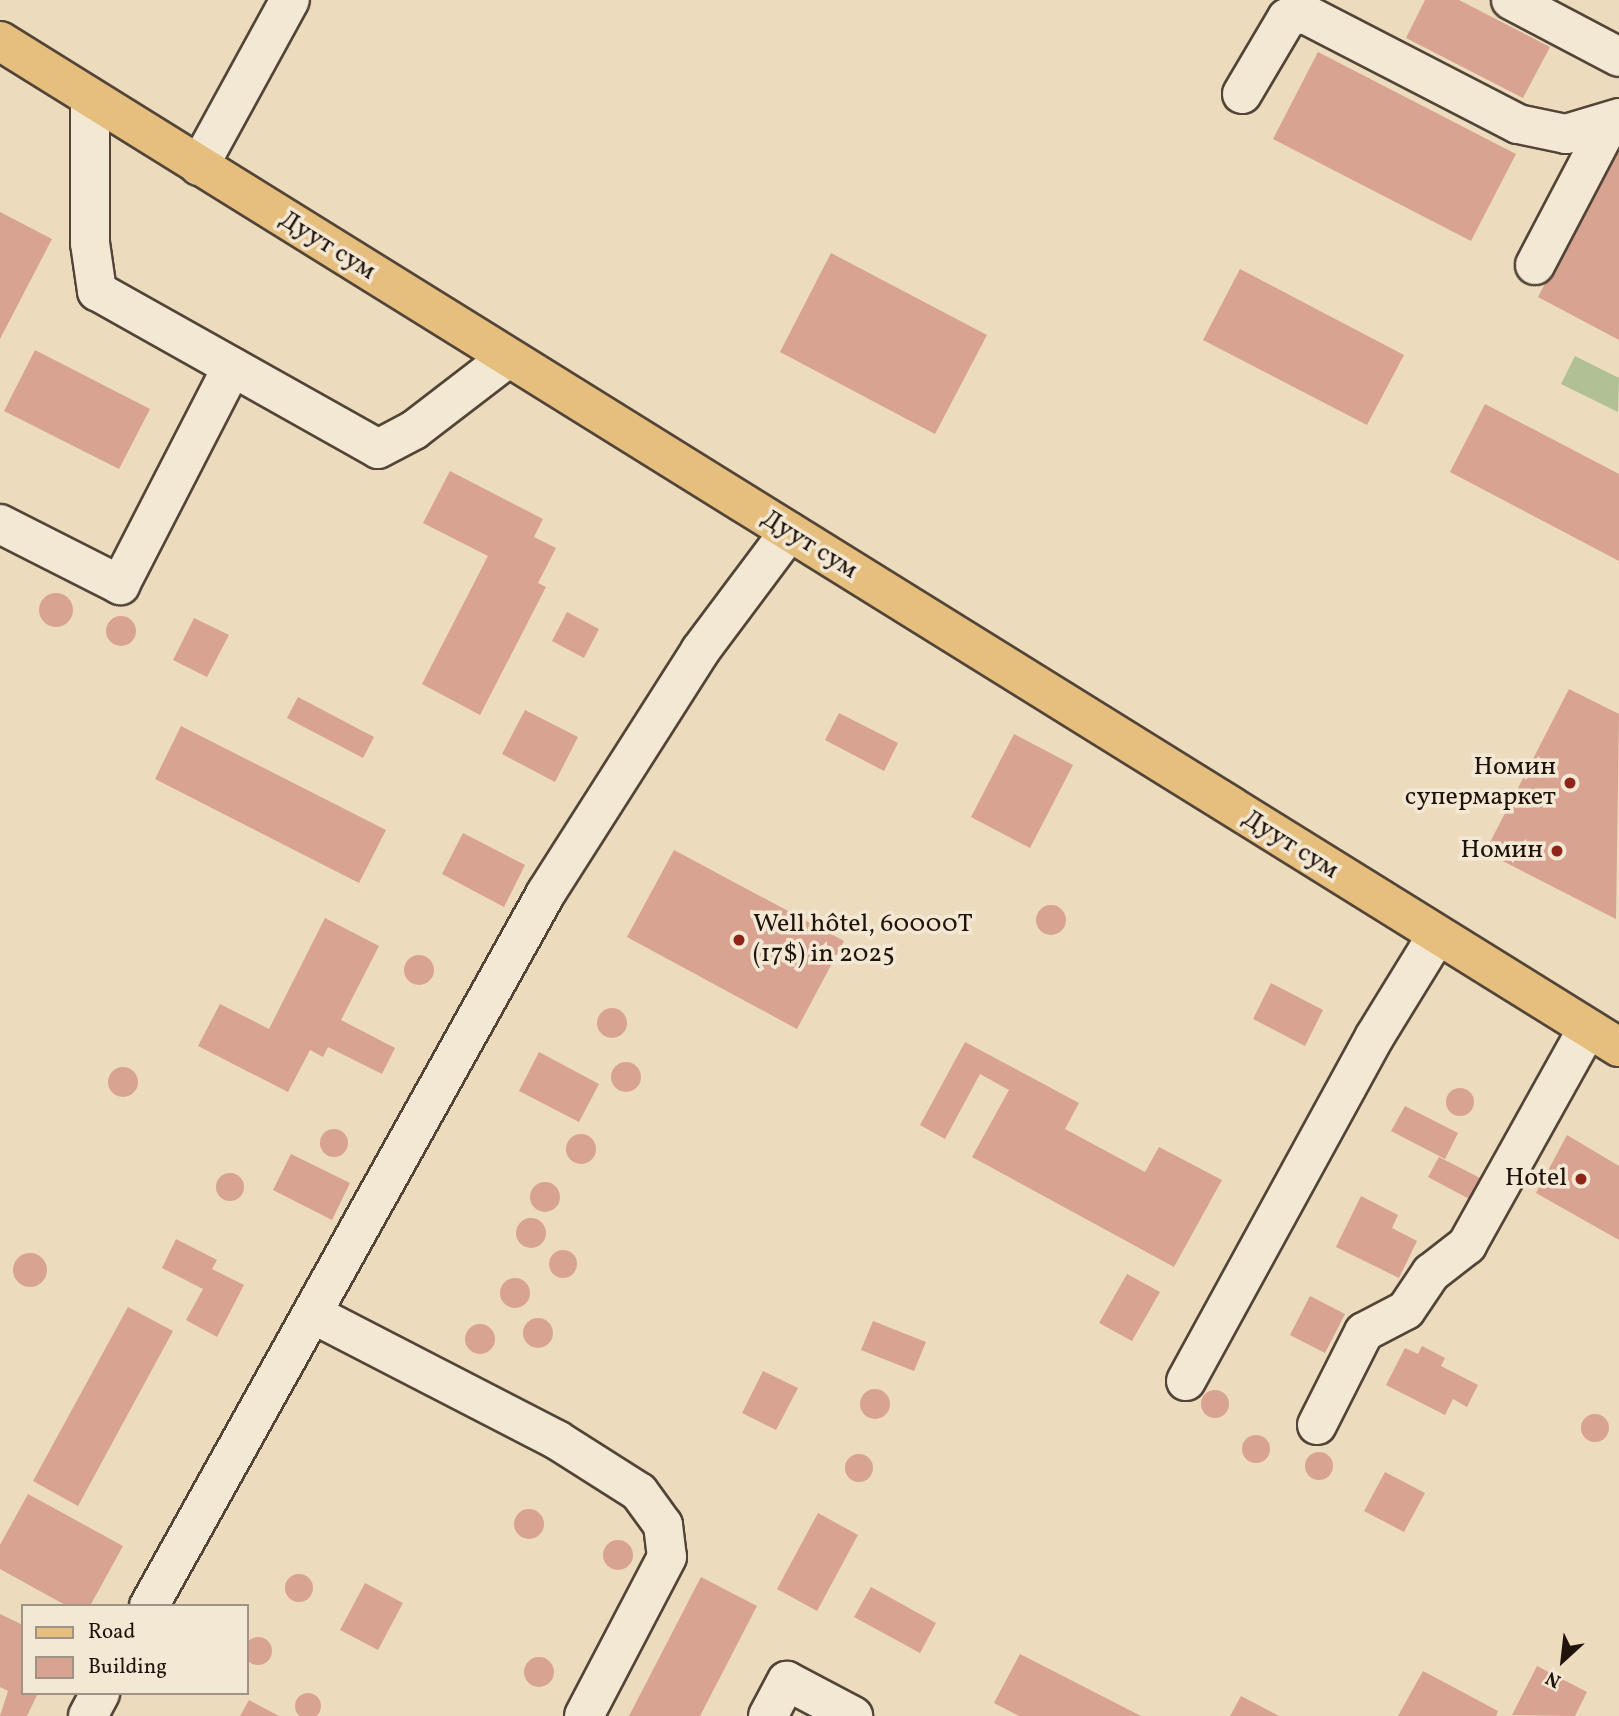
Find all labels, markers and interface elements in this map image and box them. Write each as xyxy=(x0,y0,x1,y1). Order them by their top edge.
street label: Дуут сум xyxy=(273,204,381,288)
street label: Дуут сум xyxy=(755,503,863,587)
place label: Номин супермаркет xyxy=(1405,752,1556,814)
marker: Номин супермаркет xyxy=(1562,775,1578,791)
street label: Дуут сум xyxy=(1236,803,1344,887)
place label: Номин xyxy=(1461,835,1543,867)
marker: Номин xyxy=(1549,843,1565,859)
place label: Well hôtel, 60000T (17$) in 2025 xyxy=(753,909,973,970)
marker: Well hôtel, 60000T (17$) in 2025 xyxy=(731,932,747,948)
place label: Hotel xyxy=(1505,1163,1567,1195)
marker: Hotel xyxy=(1573,1171,1589,1187)
legend xyxy=(21,1604,248,1695)
text: Road xyxy=(88,1618,135,1647)
north arrow xyxy=(1528,1625,1598,1695)
text: Building xyxy=(88,1653,167,1682)
text: N xyxy=(1541,1664,1566,1693)

